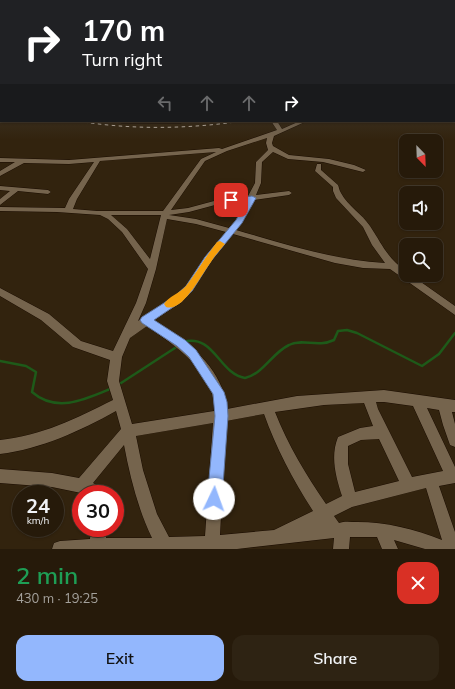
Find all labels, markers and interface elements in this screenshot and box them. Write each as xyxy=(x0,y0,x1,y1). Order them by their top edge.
text: 170 m xyxy=(82,13,165,48)
icon: right xyxy=(16,16,68,68)
text: Turn right xyxy=(82,48,162,71)
icon: left xyxy=(154,92,176,114)
icon: ahead xyxy=(196,92,218,114)
icon: ahead xyxy=(238,92,260,114)
icon: right xyxy=(280,92,302,114)
north arrow xyxy=(399,134,443,178)
map controls xyxy=(399,134,443,282)
pin xyxy=(214,183,248,217)
button: sound xyxy=(399,186,443,230)
icon: arrive xyxy=(220,189,242,211)
button: search xyxy=(399,238,443,282)
position arrow xyxy=(193,478,235,520)
speed limit sign: 30 xyxy=(72,485,124,537)
text: 24 xyxy=(26,493,50,518)
text: km/h xyxy=(27,514,49,527)
text: 2 min xyxy=(16,560,78,590)
button: close xyxy=(397,562,439,604)
text: 430 m · 19:25 xyxy=(16,590,98,606)
button: Exit xyxy=(16,635,224,681)
button: Share xyxy=(232,635,439,681)

